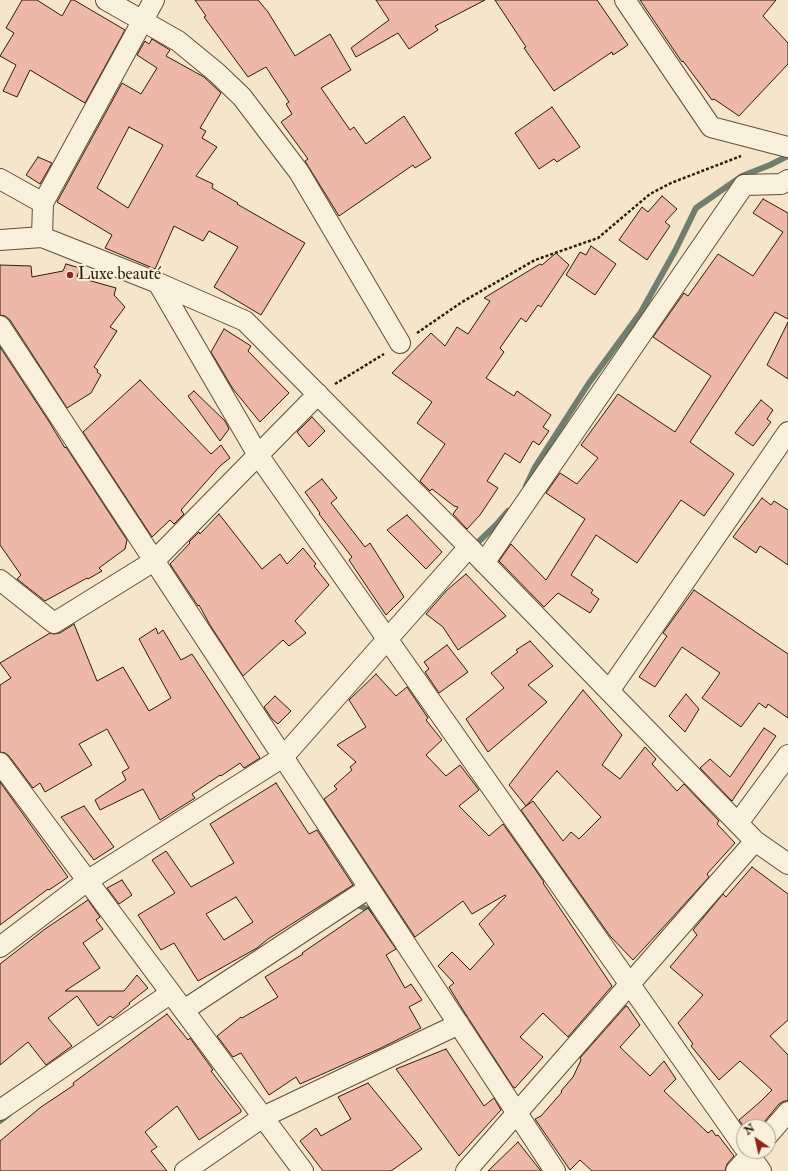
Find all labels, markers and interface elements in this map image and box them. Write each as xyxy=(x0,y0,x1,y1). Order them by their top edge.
place label: Luxe beauté xyxy=(78,265,161,285)
marker: Luxe beauté xyxy=(65,270,75,280)
north arrow xyxy=(736,1119,776,1159)
text: N xyxy=(742,1121,757,1138)

